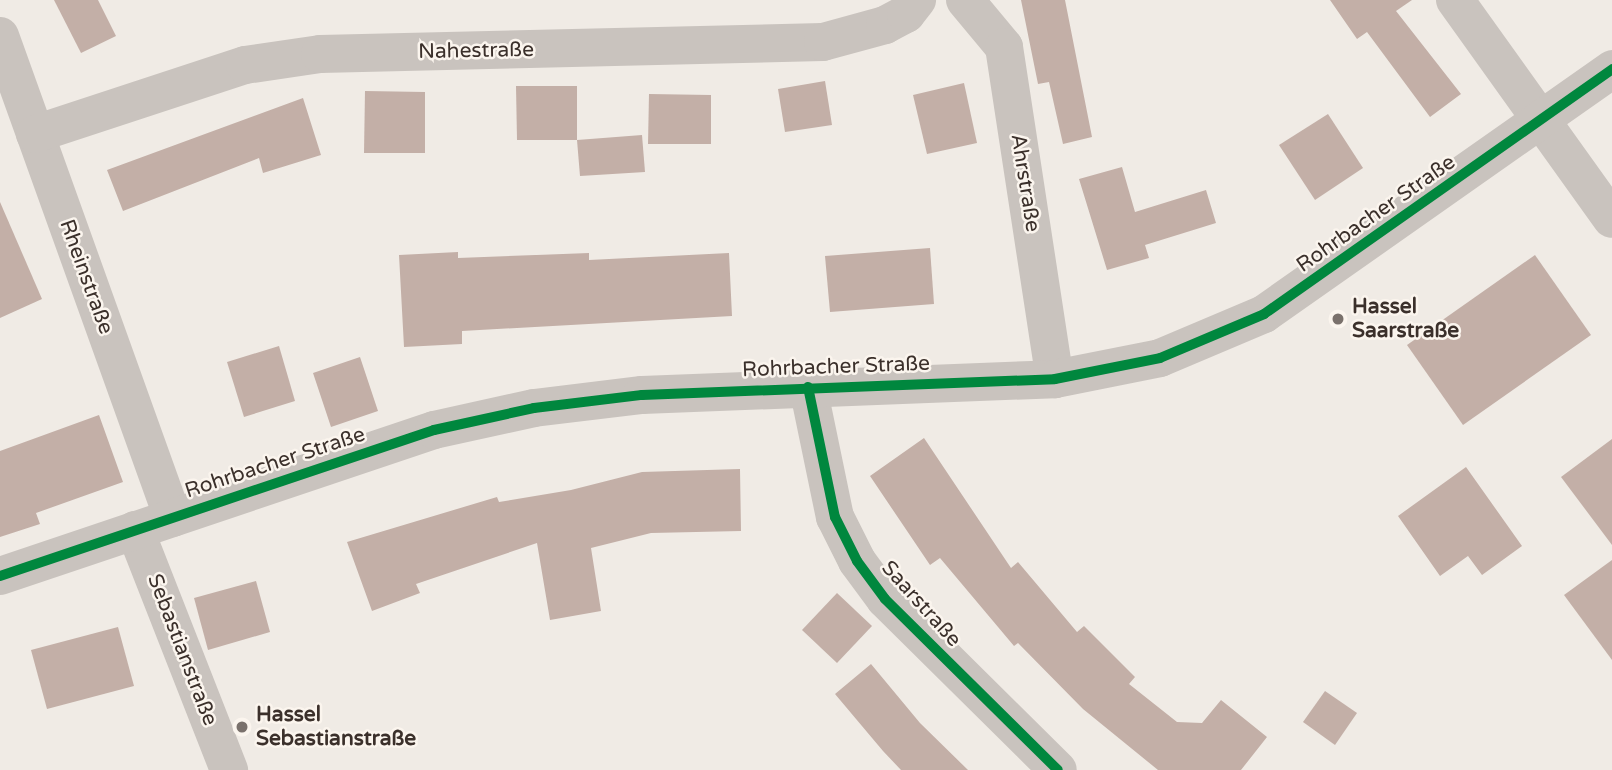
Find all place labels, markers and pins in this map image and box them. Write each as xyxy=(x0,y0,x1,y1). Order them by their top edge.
place label: Hassel Saarstraße xyxy=(1352,294,1459,344)
marker: Hassel Saarstraße xyxy=(1330,311,1346,327)
place label: Hassel Sebastianstraße xyxy=(256,702,416,752)
marker: Hassel Sebastianstraße xyxy=(234,719,250,735)

